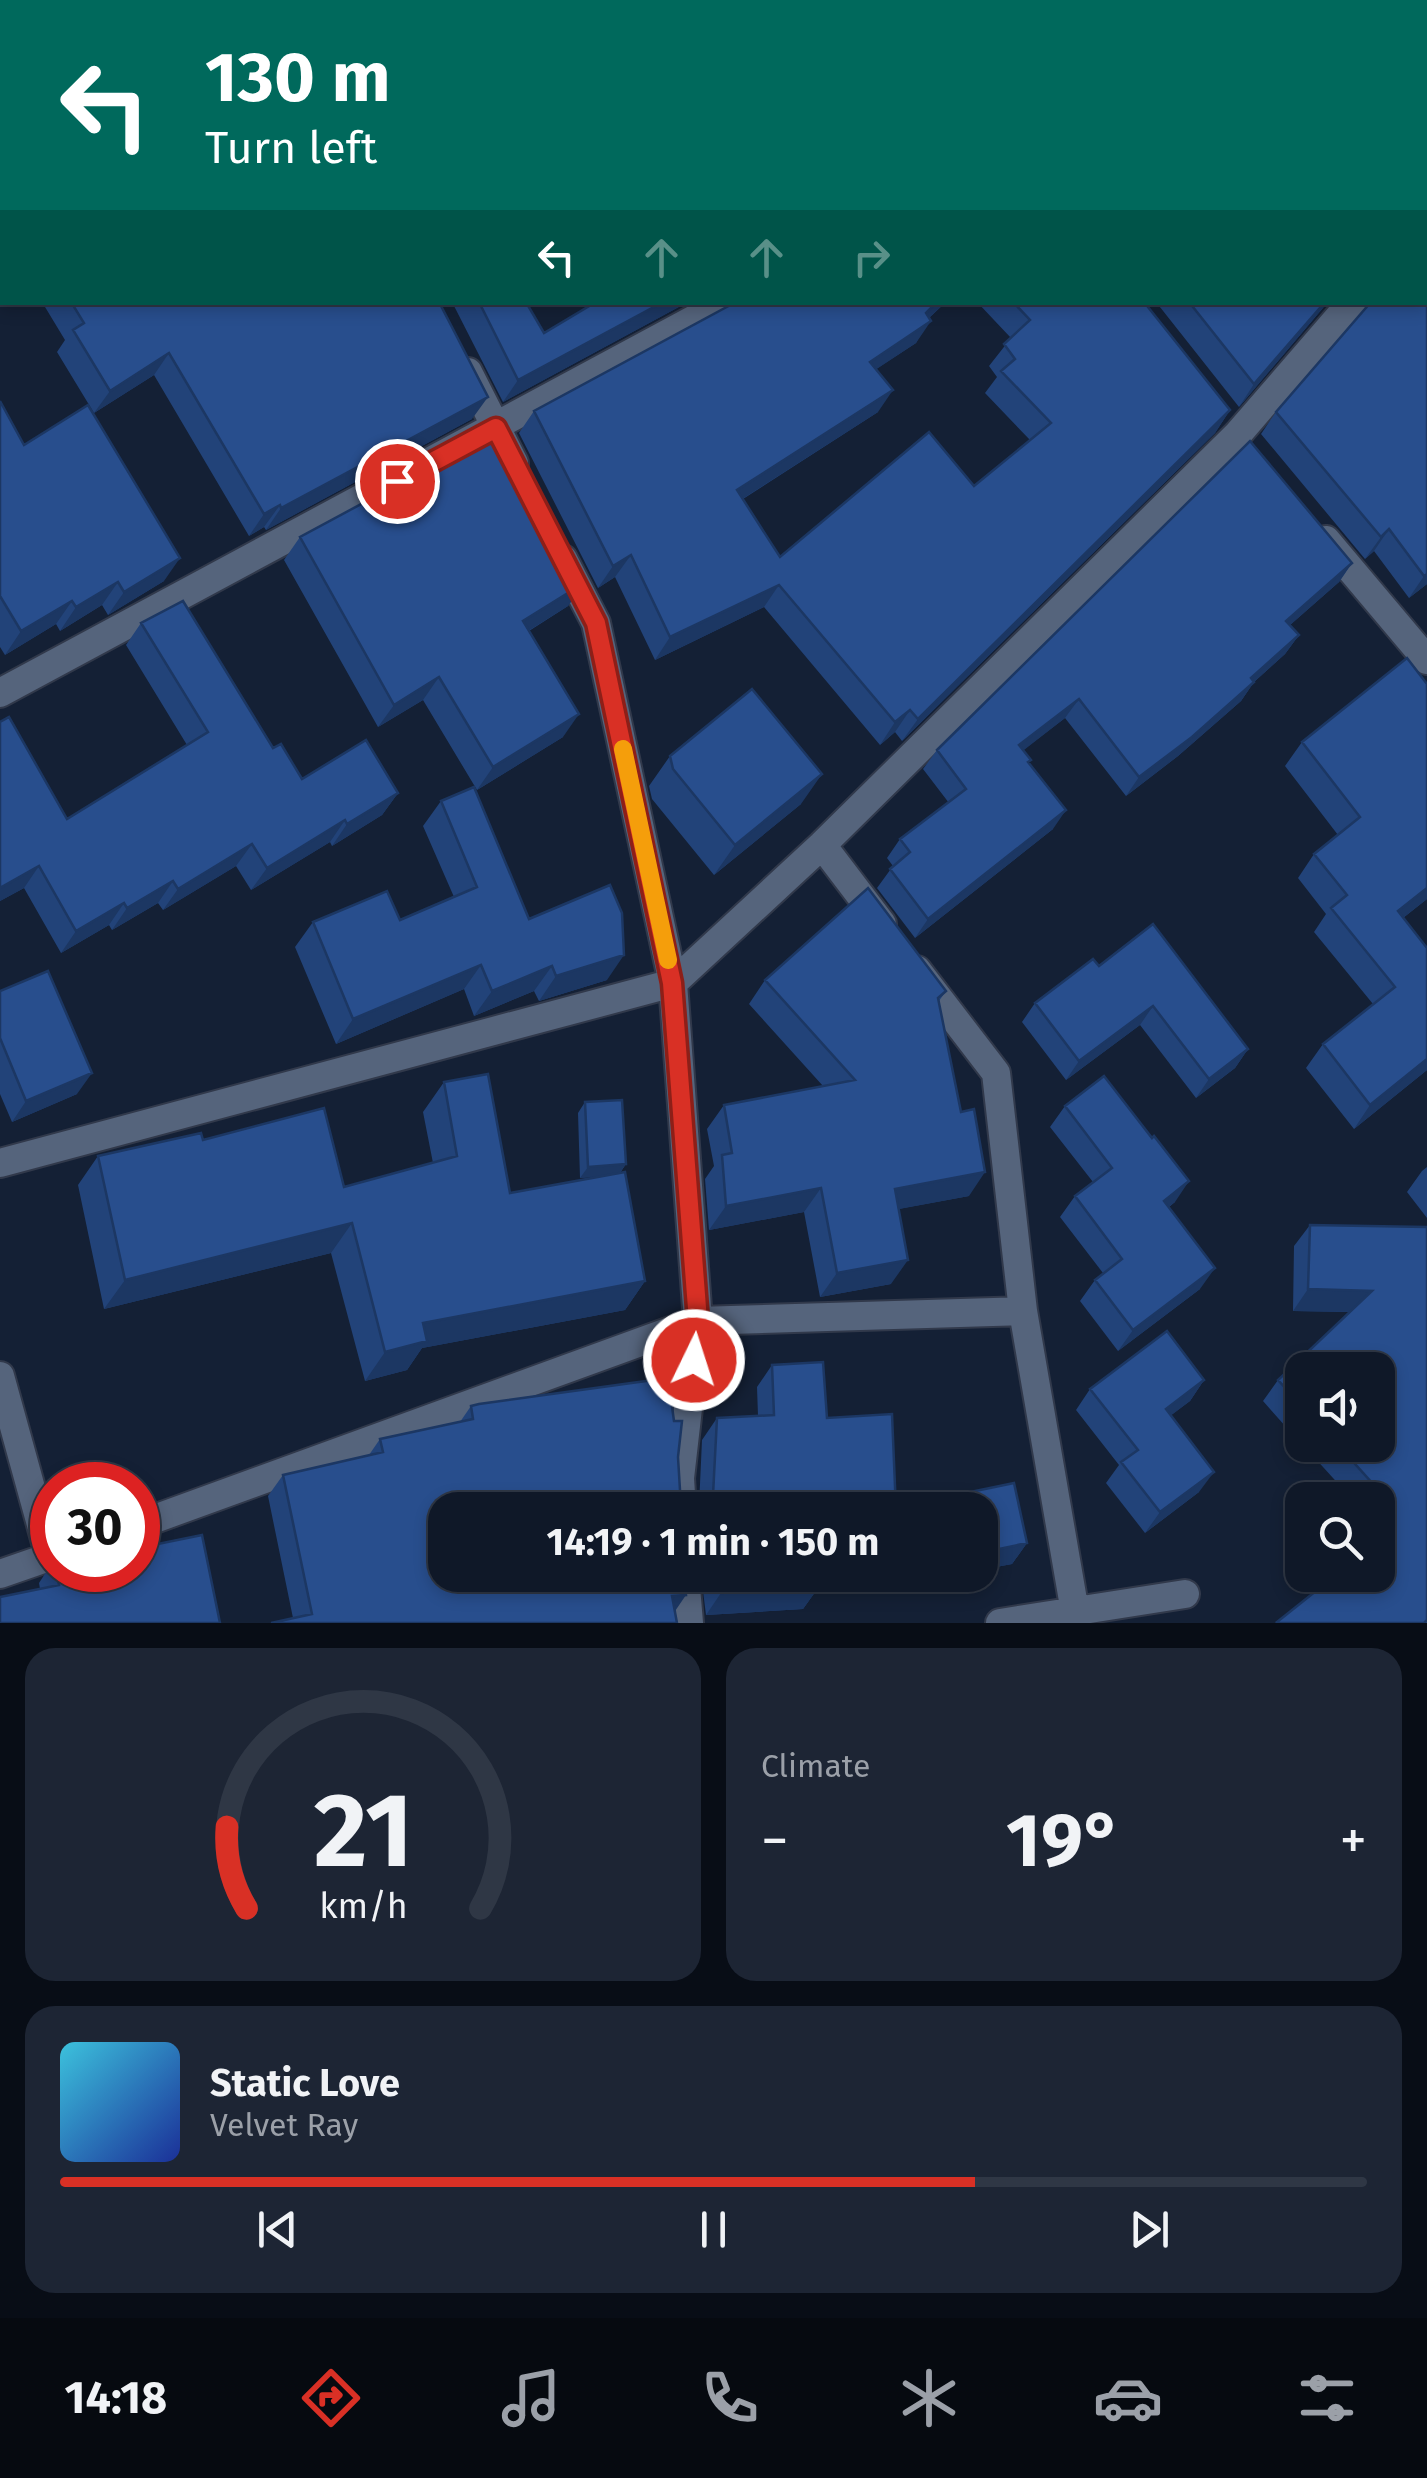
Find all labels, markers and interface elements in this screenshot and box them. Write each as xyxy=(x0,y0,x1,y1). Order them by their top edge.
text: 130 m xyxy=(205,36,391,120)
icon: left xyxy=(40,40,170,170)
text: Turn left xyxy=(205,121,377,175)
icon: left xyxy=(529,230,584,285)
icon: ahead xyxy=(634,230,689,285)
icon: ahead xyxy=(739,230,794,285)
icon: right xyxy=(844,230,899,285)
pin xyxy=(355,439,440,524)
icon: arrive xyxy=(370,454,425,509)
position arrow xyxy=(642,1308,746,1412)
map controls xyxy=(1285,1352,1395,1592)
button: sound xyxy=(1285,1352,1395,1462)
speed limit sign: 30 xyxy=(30,1462,160,1592)
button: search xyxy=(1285,1482,1395,1592)
text: 14:19 · 1 min · 150 m xyxy=(547,1519,879,1565)
text: Climate xyxy=(761,1747,870,1785)
text: 21 xyxy=(313,1769,413,1894)
text: 19° xyxy=(1006,1796,1122,1886)
text: − xyxy=(761,1808,789,1874)
text: + xyxy=(1340,1808,1367,1874)
text: km/h xyxy=(319,1885,407,1927)
text: Static Love xyxy=(210,2060,400,2106)
text: Velvet Ray xyxy=(210,2106,358,2144)
icon: previous xyxy=(250,2202,305,2257)
icon: pause xyxy=(686,2202,741,2257)
icon: next xyxy=(1122,2202,1177,2257)
icon: directions xyxy=(296,2363,366,2433)
icon: music xyxy=(496,2363,566,2433)
icon: phone xyxy=(695,2363,765,2433)
icon: climate xyxy=(894,2363,964,2433)
icon: car xyxy=(1093,2363,1163,2433)
icon: filters xyxy=(1292,2363,1362,2433)
text: 14:18 xyxy=(65,2371,167,2425)

